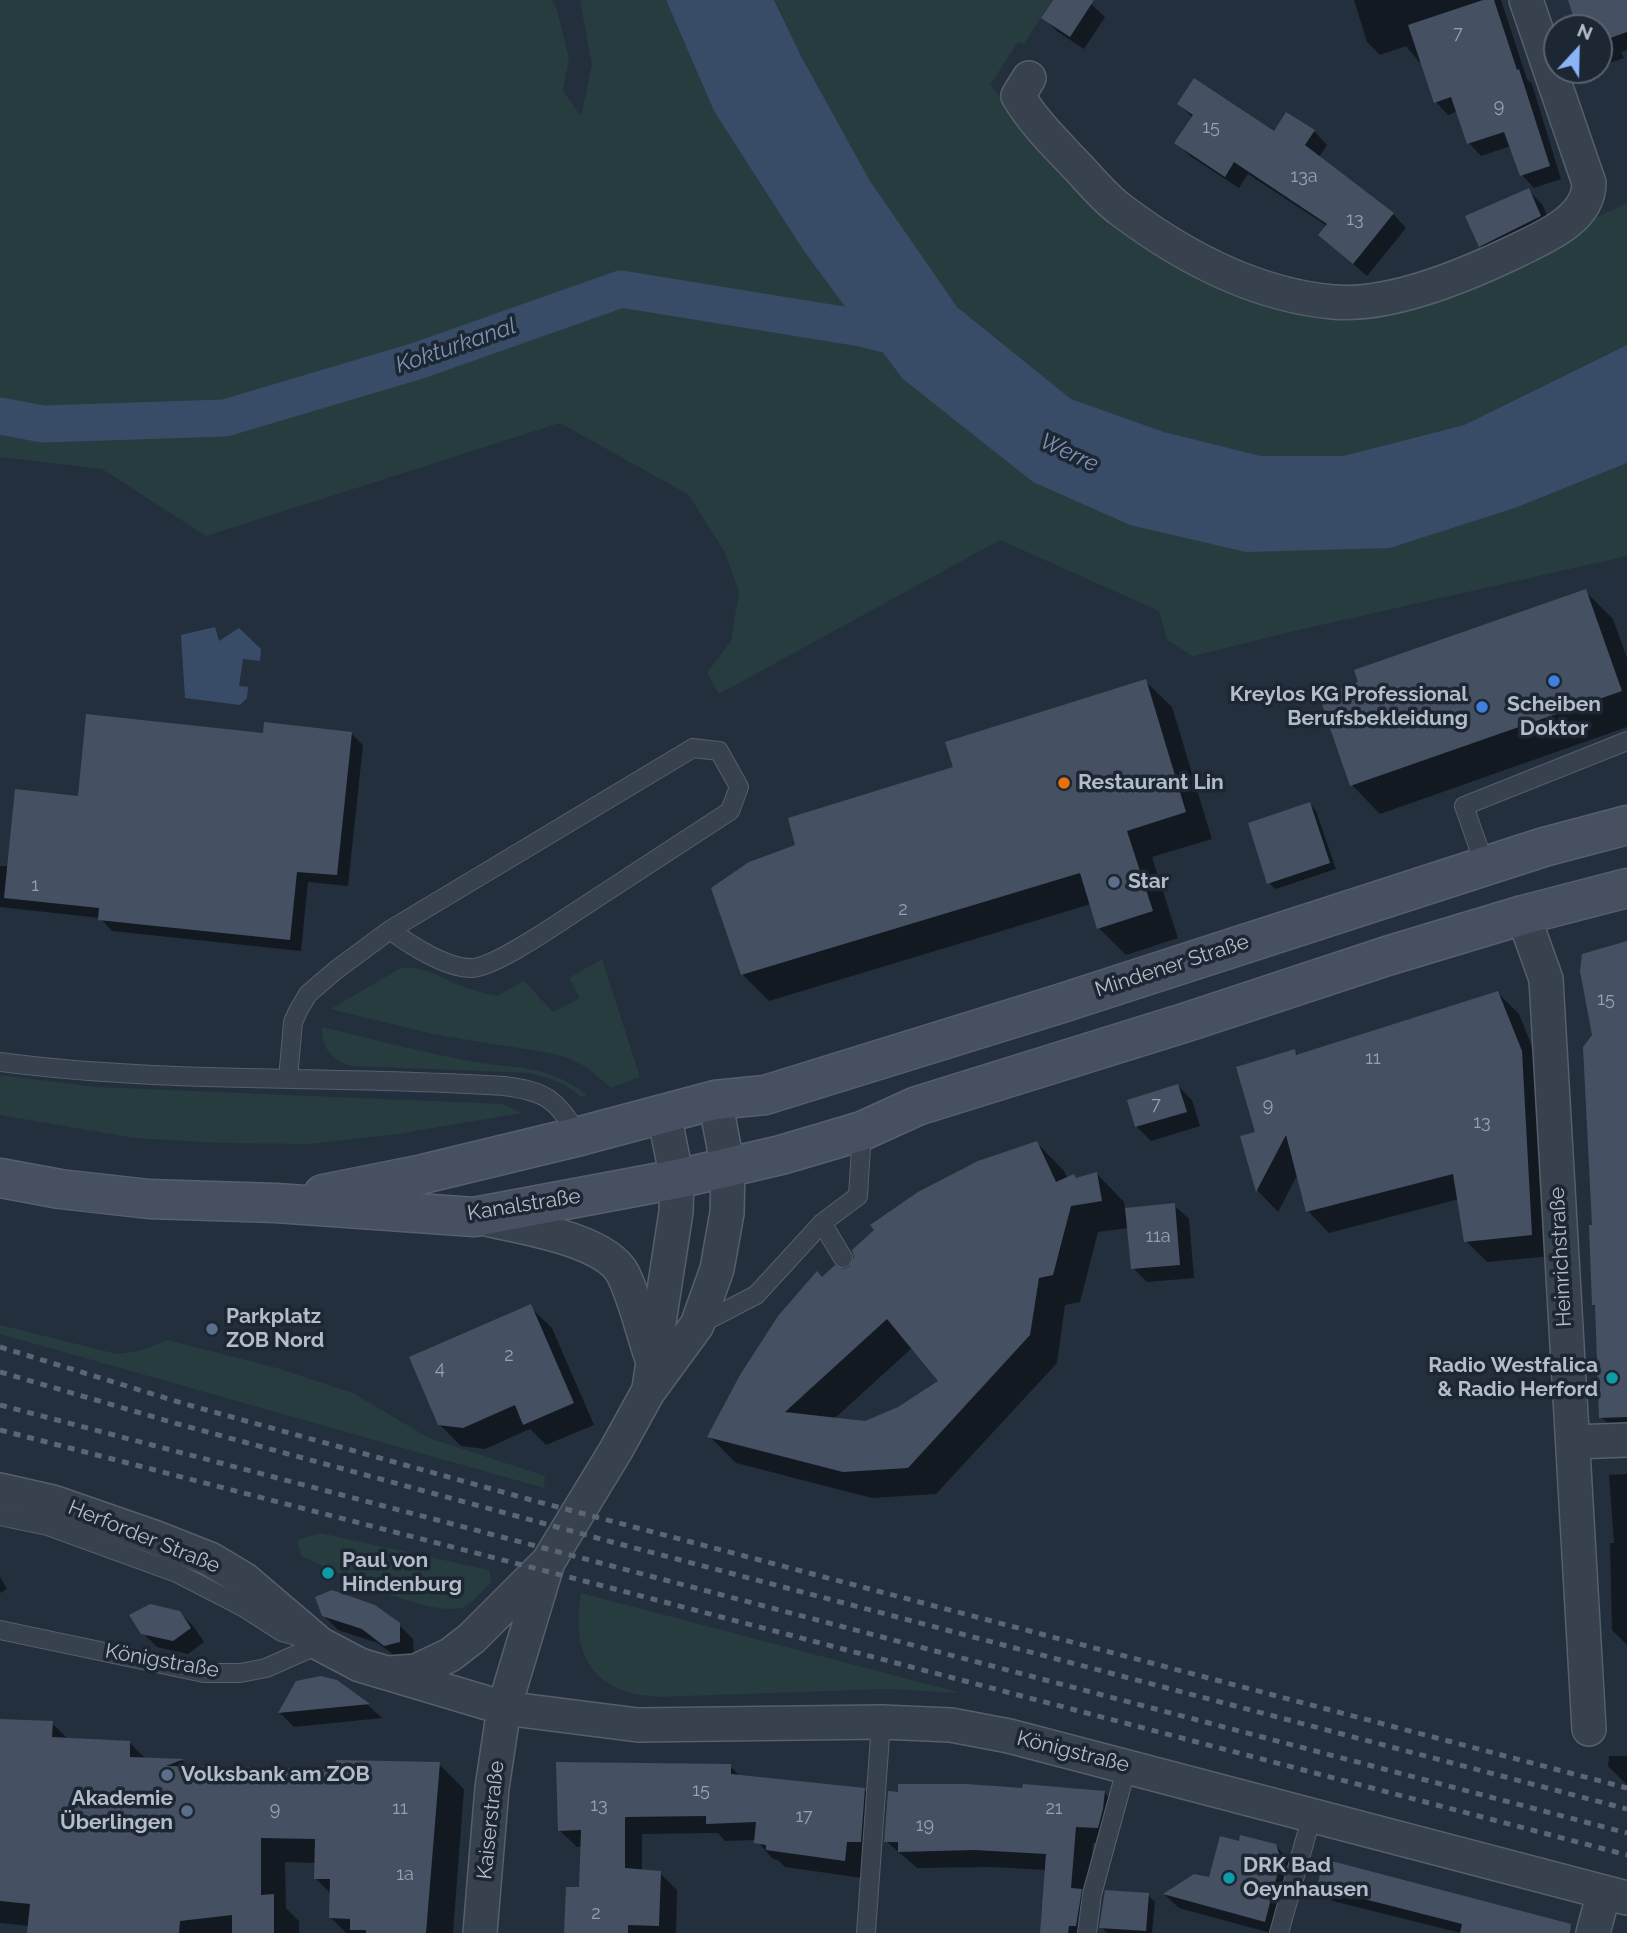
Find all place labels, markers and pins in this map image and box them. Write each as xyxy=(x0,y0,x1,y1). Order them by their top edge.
marker: Scheiben Doktor xyxy=(1546,673,1562,689)
place label: Kreylos KG Professional Berufsbekleidung xyxy=(1230,682,1468,732)
place label: Scheiben Doktor xyxy=(1507,692,1601,742)
marker: Kreylos KG Professional Berufsbekleidung xyxy=(1474,699,1490,715)
place label: Restaurant Lin xyxy=(1078,770,1224,796)
marker: Restaurant Lin xyxy=(1056,775,1072,791)
place label: Star xyxy=(1128,869,1169,895)
marker: Star xyxy=(1106,874,1122,890)
place label: Parkplatz ZOB Nord xyxy=(226,1304,324,1354)
marker: Parkplatz ZOB Nord xyxy=(204,1321,220,1337)
place label: Radio Westfalica & Radio Herford xyxy=(1428,1353,1598,1403)
marker: Radio Westfalica & Radio Herford xyxy=(1604,1370,1620,1386)
place label: Paul von Hindenburg xyxy=(342,1548,462,1598)
marker: Paul von Hindenburg xyxy=(320,1565,336,1581)
place label: Volksbank am ZOB xyxy=(181,1762,370,1788)
marker: Volksbank am ZOB xyxy=(159,1767,175,1783)
place label: Akademie Überlingen xyxy=(60,1786,173,1836)
marker: Akademie Überlingen xyxy=(179,1803,195,1819)
place label: DRK Bad Oeynhausen xyxy=(1243,1853,1369,1903)
marker: DRK Bad Oeynhausen xyxy=(1221,1870,1237,1886)

